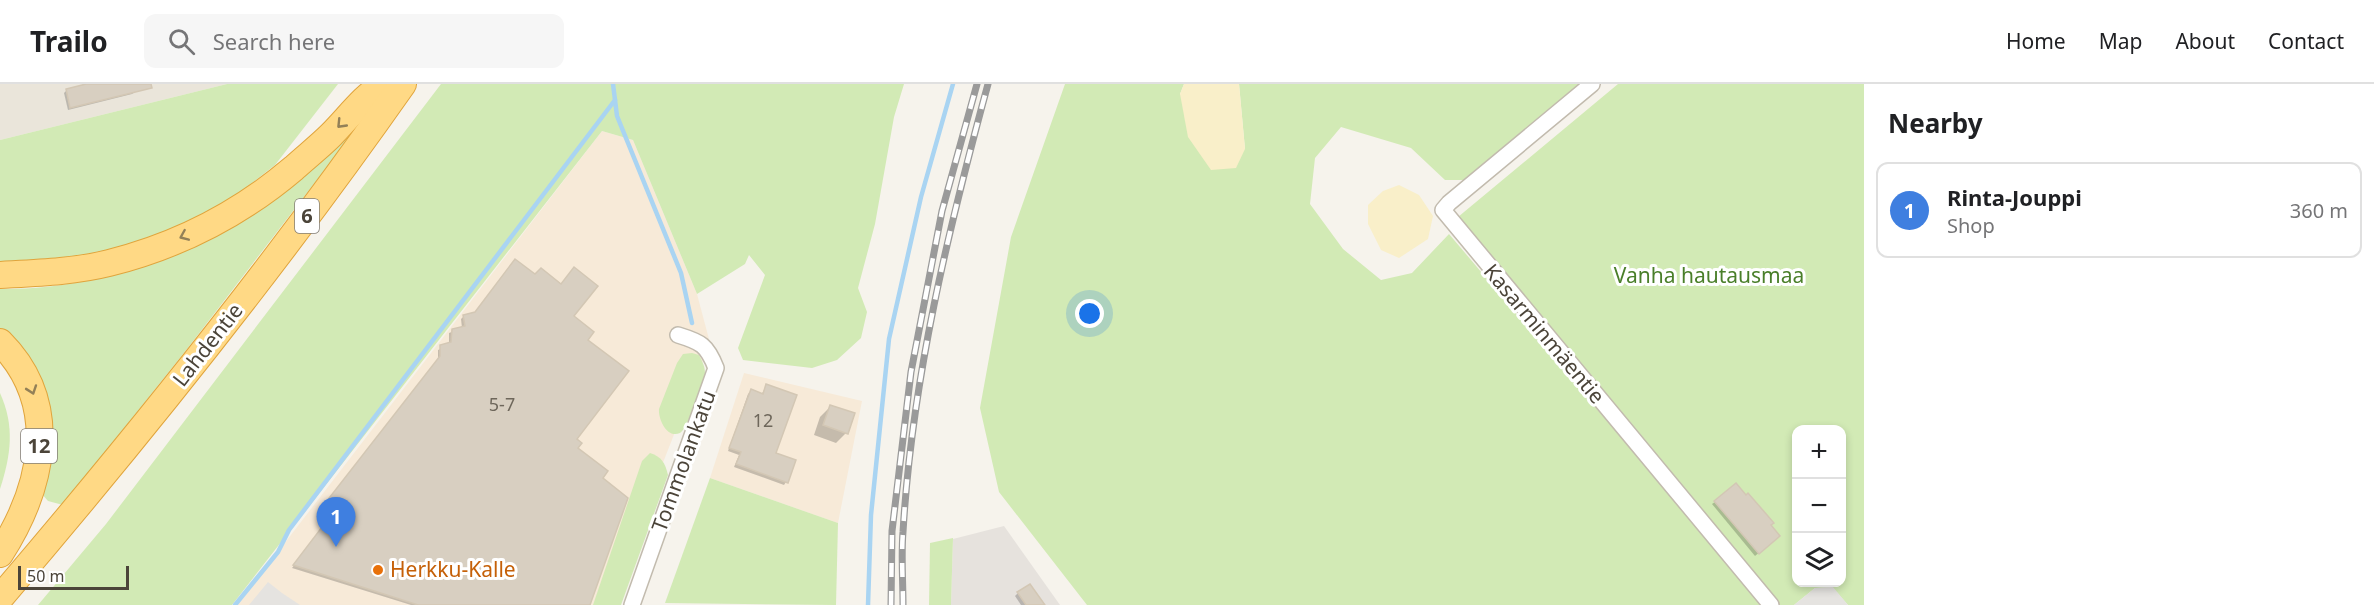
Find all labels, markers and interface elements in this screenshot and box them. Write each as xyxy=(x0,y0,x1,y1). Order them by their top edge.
search box xyxy=(144,14,564,68)
text: Trailo xyxy=(30,22,108,60)
icon: search xyxy=(165,25,198,58)
text: Search here xyxy=(213,26,335,56)
text: Home xyxy=(2006,27,2066,55)
text: Map xyxy=(2099,27,2142,55)
text: About xyxy=(2175,27,2235,55)
text: Contact xyxy=(2268,27,2344,55)
text: Nearby xyxy=(1888,105,1983,141)
one-way arrow xyxy=(338,117,349,128)
text: Rinta-Jouppi xyxy=(1947,182,2082,212)
text: 1 xyxy=(1904,197,1915,224)
text: 360 m xyxy=(2290,197,2348,224)
road number: 6 xyxy=(295,199,319,233)
text: Shop xyxy=(1947,212,1995,239)
one-way arrow xyxy=(179,229,190,241)
street label: Kasarminmäentie xyxy=(1478,258,1612,409)
park label: Vanha hautausmaa xyxy=(1614,261,1804,289)
street label: Lahdentie xyxy=(166,297,249,392)
your location xyxy=(1075,299,1104,328)
one-way arrow xyxy=(25,384,37,395)
street label: Tommolankatu xyxy=(644,386,722,535)
house number: 5-7 xyxy=(489,392,515,416)
house number: 12 xyxy=(753,408,773,432)
map controls xyxy=(1792,425,1846,587)
button: + xyxy=(1792,425,1846,479)
road number: 12 xyxy=(21,429,57,463)
button: − xyxy=(1792,479,1846,533)
pin: 1 xyxy=(316,498,356,547)
button: layers xyxy=(1792,533,1846,587)
place label: Herkku-Kalle xyxy=(390,555,516,583)
scale bar xyxy=(18,563,129,590)
marker: Herkku-Kalle xyxy=(371,563,385,577)
text: 50 m xyxy=(27,565,64,587)

